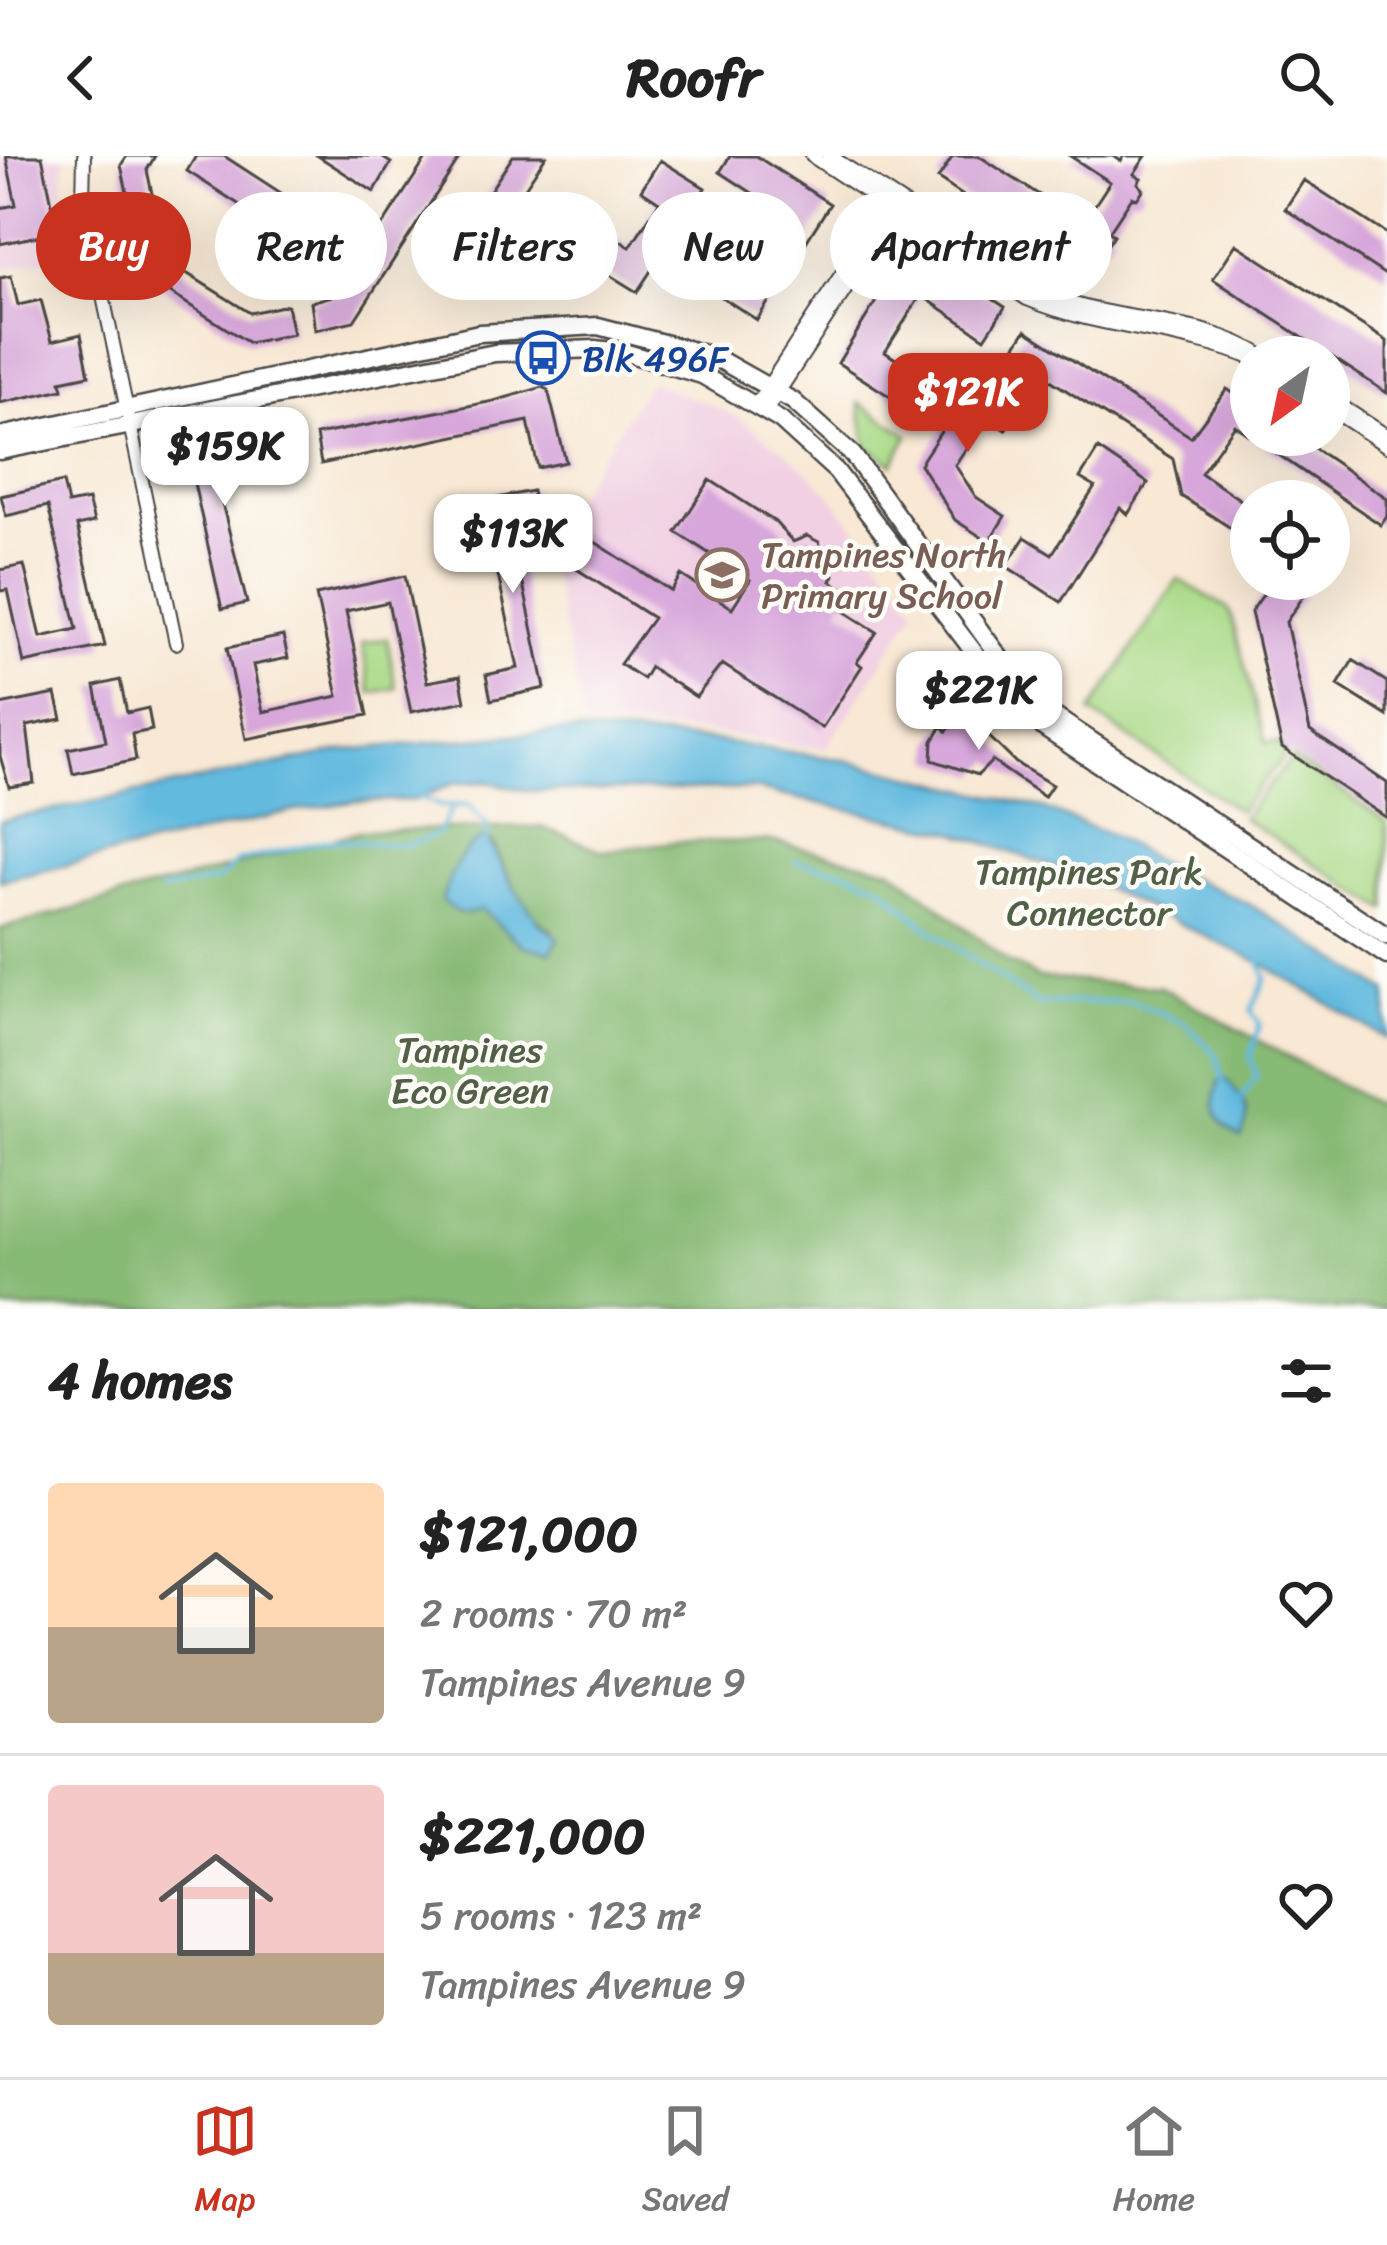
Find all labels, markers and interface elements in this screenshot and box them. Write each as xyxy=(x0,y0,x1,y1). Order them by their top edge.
text: Roofr xyxy=(627,30,760,126)
icon: back xyxy=(48,45,114,111)
icon: search xyxy=(1273,45,1339,111)
chip: Buy xyxy=(36,192,191,300)
chip: Rent xyxy=(215,192,387,300)
chip: Filters xyxy=(411,192,618,300)
chip: New xyxy=(642,192,806,300)
chip: Apartment xyxy=(830,192,1112,300)
place label: Blk 496F xyxy=(582,327,730,391)
bus stop icon: Blk 496F xyxy=(515,330,571,386)
north arrow xyxy=(1230,336,1350,456)
map controls xyxy=(1230,336,1350,600)
pin: $121K xyxy=(884,353,1052,455)
text: $121K xyxy=(915,357,1021,426)
pin: $159K xyxy=(141,407,309,509)
text: $159K xyxy=(168,411,282,480)
button: locate xyxy=(1230,480,1350,600)
pin: $113K xyxy=(429,494,597,596)
text: $113K xyxy=(461,498,565,567)
place label: Tampines North Primary School xyxy=(761,523,1007,628)
school or university icon: Tampines North Primary School xyxy=(694,547,750,603)
pin: $221K xyxy=(895,651,1063,753)
text: $221K xyxy=(923,655,1035,724)
park label: Tampines Park Connector xyxy=(975,840,1203,945)
park label: Tampines Eco Green xyxy=(391,1018,549,1123)
text: 4 homes xyxy=(48,1336,232,1426)
icon: filters xyxy=(1273,1348,1339,1414)
text: $121,000 xyxy=(420,1489,638,1579)
icon: home xyxy=(144,1531,288,1675)
icon: heart xyxy=(1273,1570,1339,1636)
text: 2 rooms · 70 m² xyxy=(420,1579,687,1648)
text: Tampines Avenue 9 xyxy=(420,1648,746,1717)
text: $221,000 xyxy=(420,1791,645,1881)
icon: home xyxy=(144,1833,288,1977)
icon: heart xyxy=(1273,1872,1339,1938)
text: 5 rooms · 123 m² xyxy=(420,1881,702,1950)
text: Tampines Avenue 9 xyxy=(420,1950,746,2019)
tab: Map xyxy=(192,2098,258,2228)
tab: Saved xyxy=(642,2098,729,2228)
tab: Home xyxy=(1113,2098,1195,2228)

